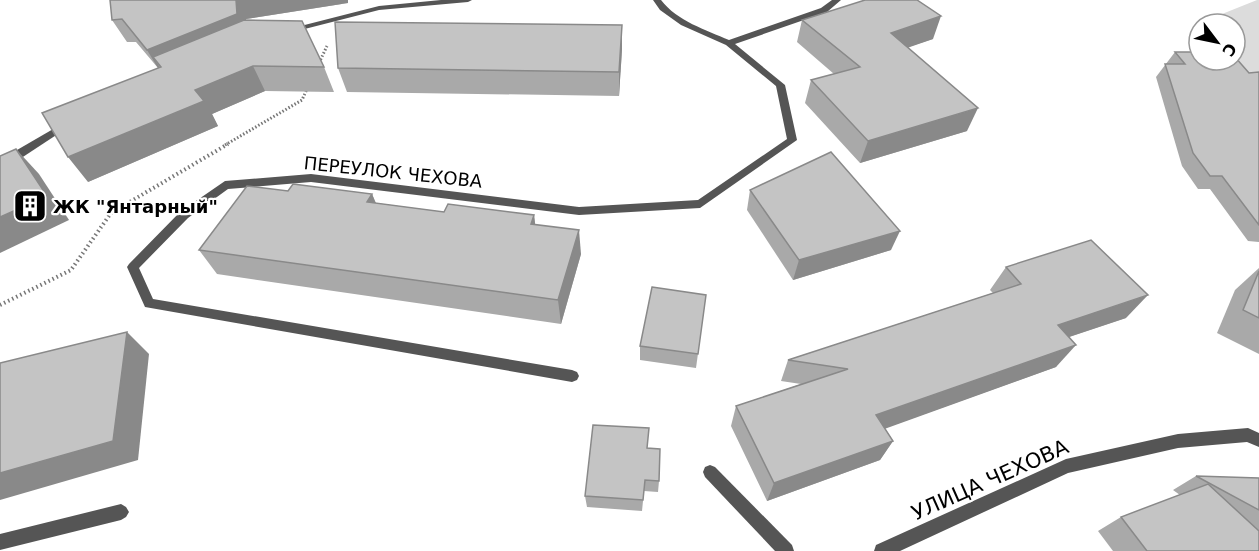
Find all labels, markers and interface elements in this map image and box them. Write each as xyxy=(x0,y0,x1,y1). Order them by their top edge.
north arrow xyxy=(1187,12,1247,72)
text: С xyxy=(1218,40,1240,60)
street label: ПЕРЕУЛОК ЧЕХОВА xyxy=(303,152,484,192)
building icon: ЖК "Янтарный" xyxy=(12,188,48,224)
place label: ЖК "Янтарный" xyxy=(53,196,218,217)
street label: УЛИЦА ЧЕХОВА xyxy=(908,434,1073,525)

